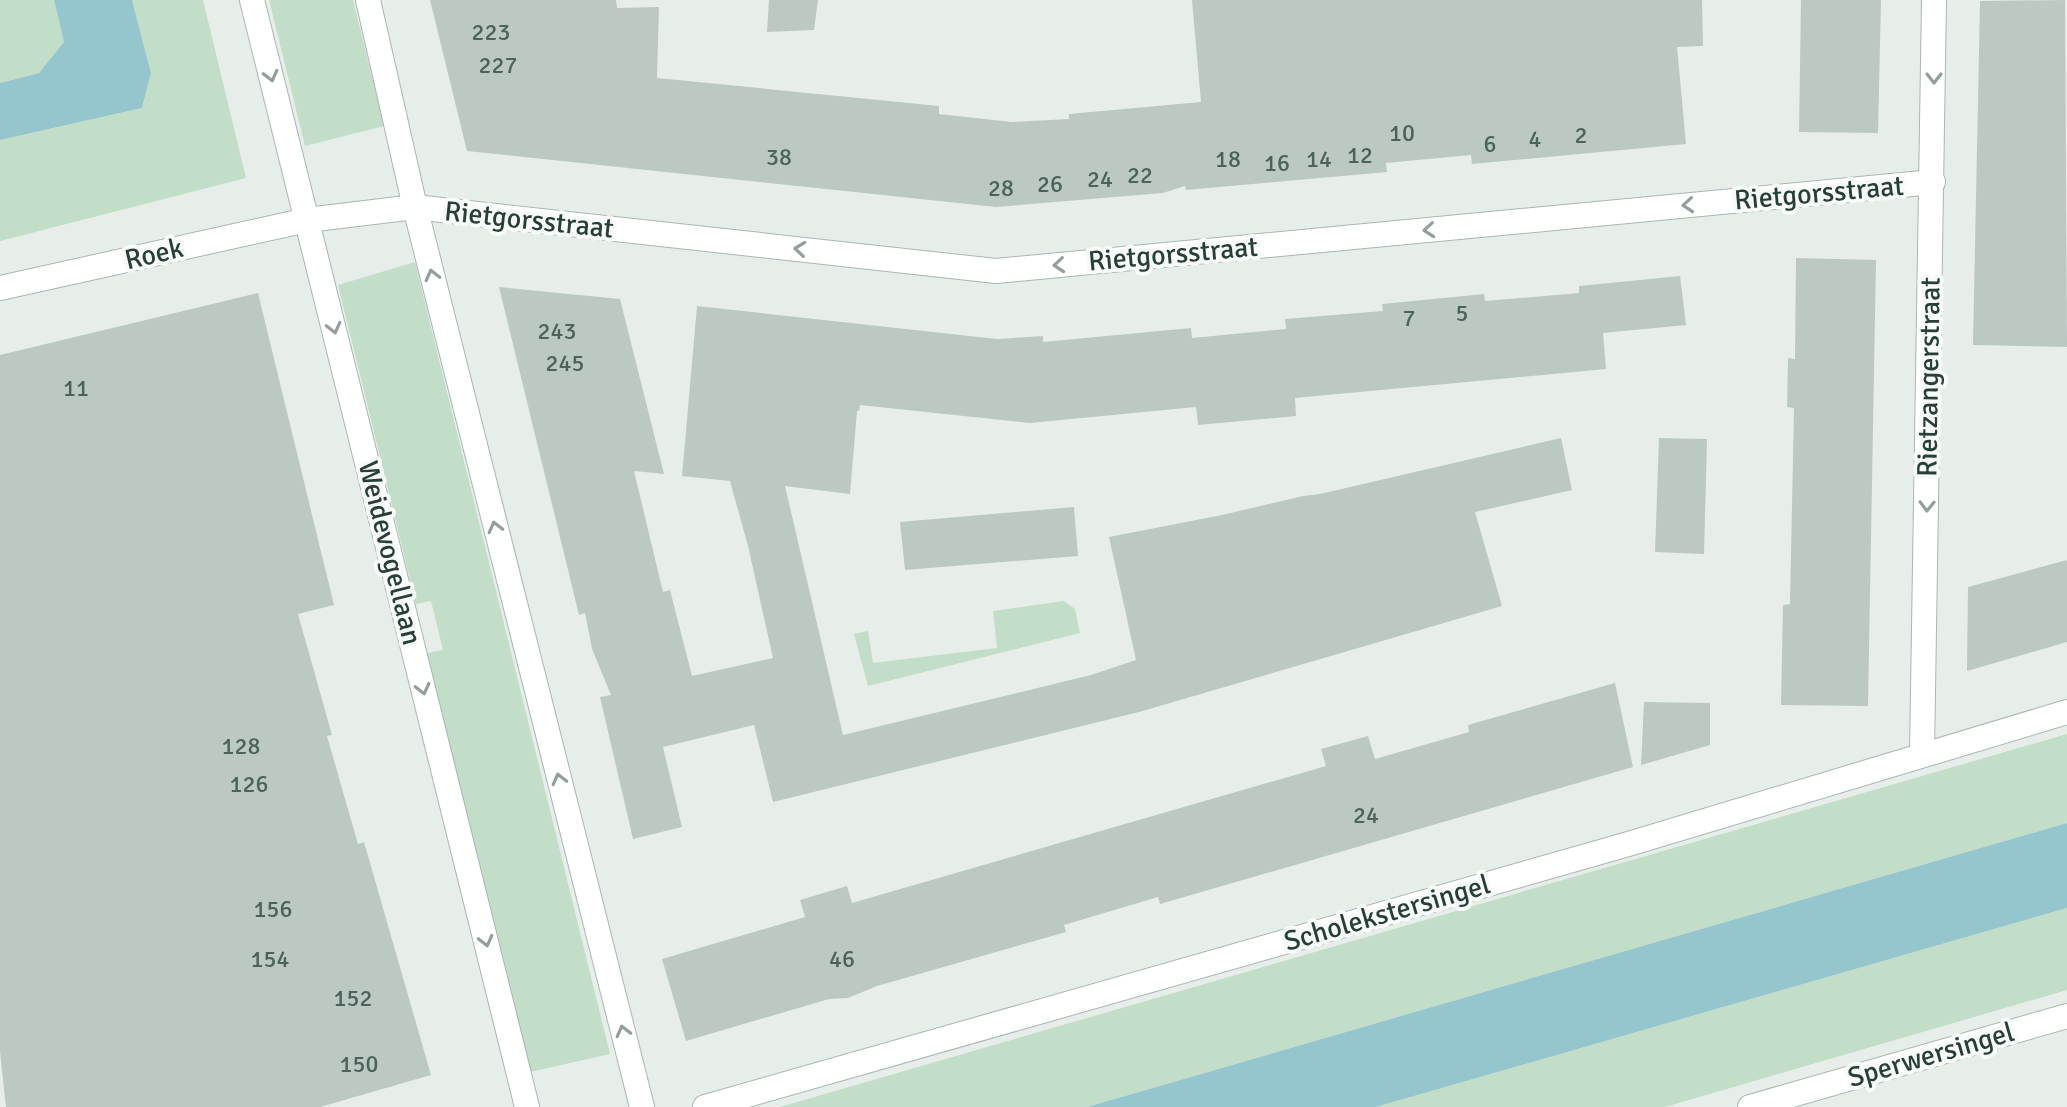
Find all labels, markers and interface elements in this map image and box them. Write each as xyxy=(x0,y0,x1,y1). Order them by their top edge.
house number: 223 xyxy=(472,17,510,47)
house number: 227 xyxy=(479,50,517,80)
one-way arrow xyxy=(261,68,278,82)
one-way arrow xyxy=(1925,72,1943,85)
house number: 10 xyxy=(1389,118,1415,148)
house number: 2 xyxy=(1575,120,1587,150)
house number: 4 xyxy=(1529,124,1542,154)
house number: 6 xyxy=(1484,129,1496,159)
house number: 12 xyxy=(1347,140,1373,170)
house number: 38 xyxy=(766,142,792,172)
house number: 18 xyxy=(1215,144,1241,174)
house number: 14 xyxy=(1306,144,1332,174)
house number: 16 xyxy=(1264,148,1290,178)
house number: 22 xyxy=(1127,160,1153,190)
house number: 24 xyxy=(1087,164,1113,194)
house number: 26 xyxy=(1037,169,1063,199)
street label: Rietgorsstraat xyxy=(1733,169,1905,217)
house number: 28 xyxy=(988,173,1014,203)
street label: Rietgorsstraat xyxy=(443,194,616,246)
one-way arrow xyxy=(1681,196,1694,213)
one-way arrow xyxy=(1422,221,1435,238)
street label: Rietgorsstraat xyxy=(1087,230,1259,278)
street label: Roek xyxy=(121,231,187,277)
one-way arrow xyxy=(793,241,806,258)
one-way arrow xyxy=(1052,256,1065,273)
one-way arrow xyxy=(424,269,441,283)
street label: Rietzangerstraat xyxy=(1910,277,1948,477)
house number: 5 xyxy=(1456,298,1468,328)
house number: 7 xyxy=(1403,303,1415,333)
house number: 243 xyxy=(538,316,576,346)
one-way arrow xyxy=(325,320,342,334)
house number: 245 xyxy=(546,348,584,378)
house number: 11 xyxy=(63,373,89,403)
street label: Weidevogellaan xyxy=(351,457,429,649)
one-way arrow xyxy=(1918,500,1935,513)
one-way arrow xyxy=(488,521,505,535)
one-way arrow xyxy=(414,682,431,695)
house number: 128 xyxy=(222,731,260,761)
house number: 126 xyxy=(230,769,268,799)
one-way arrow xyxy=(551,773,568,787)
house number: 24 xyxy=(1353,800,1379,830)
street label: Scholekstersingel xyxy=(1280,867,1494,959)
house number: 156 xyxy=(254,894,292,924)
one-way arrow xyxy=(477,934,494,948)
house number: 154 xyxy=(251,944,289,974)
house number: 46 xyxy=(829,944,855,974)
house number: 152 xyxy=(334,983,372,1013)
street label: Sperwersingel xyxy=(1844,1015,2018,1095)
one-way arrow xyxy=(615,1025,632,1039)
house number: 150 xyxy=(340,1049,378,1079)

